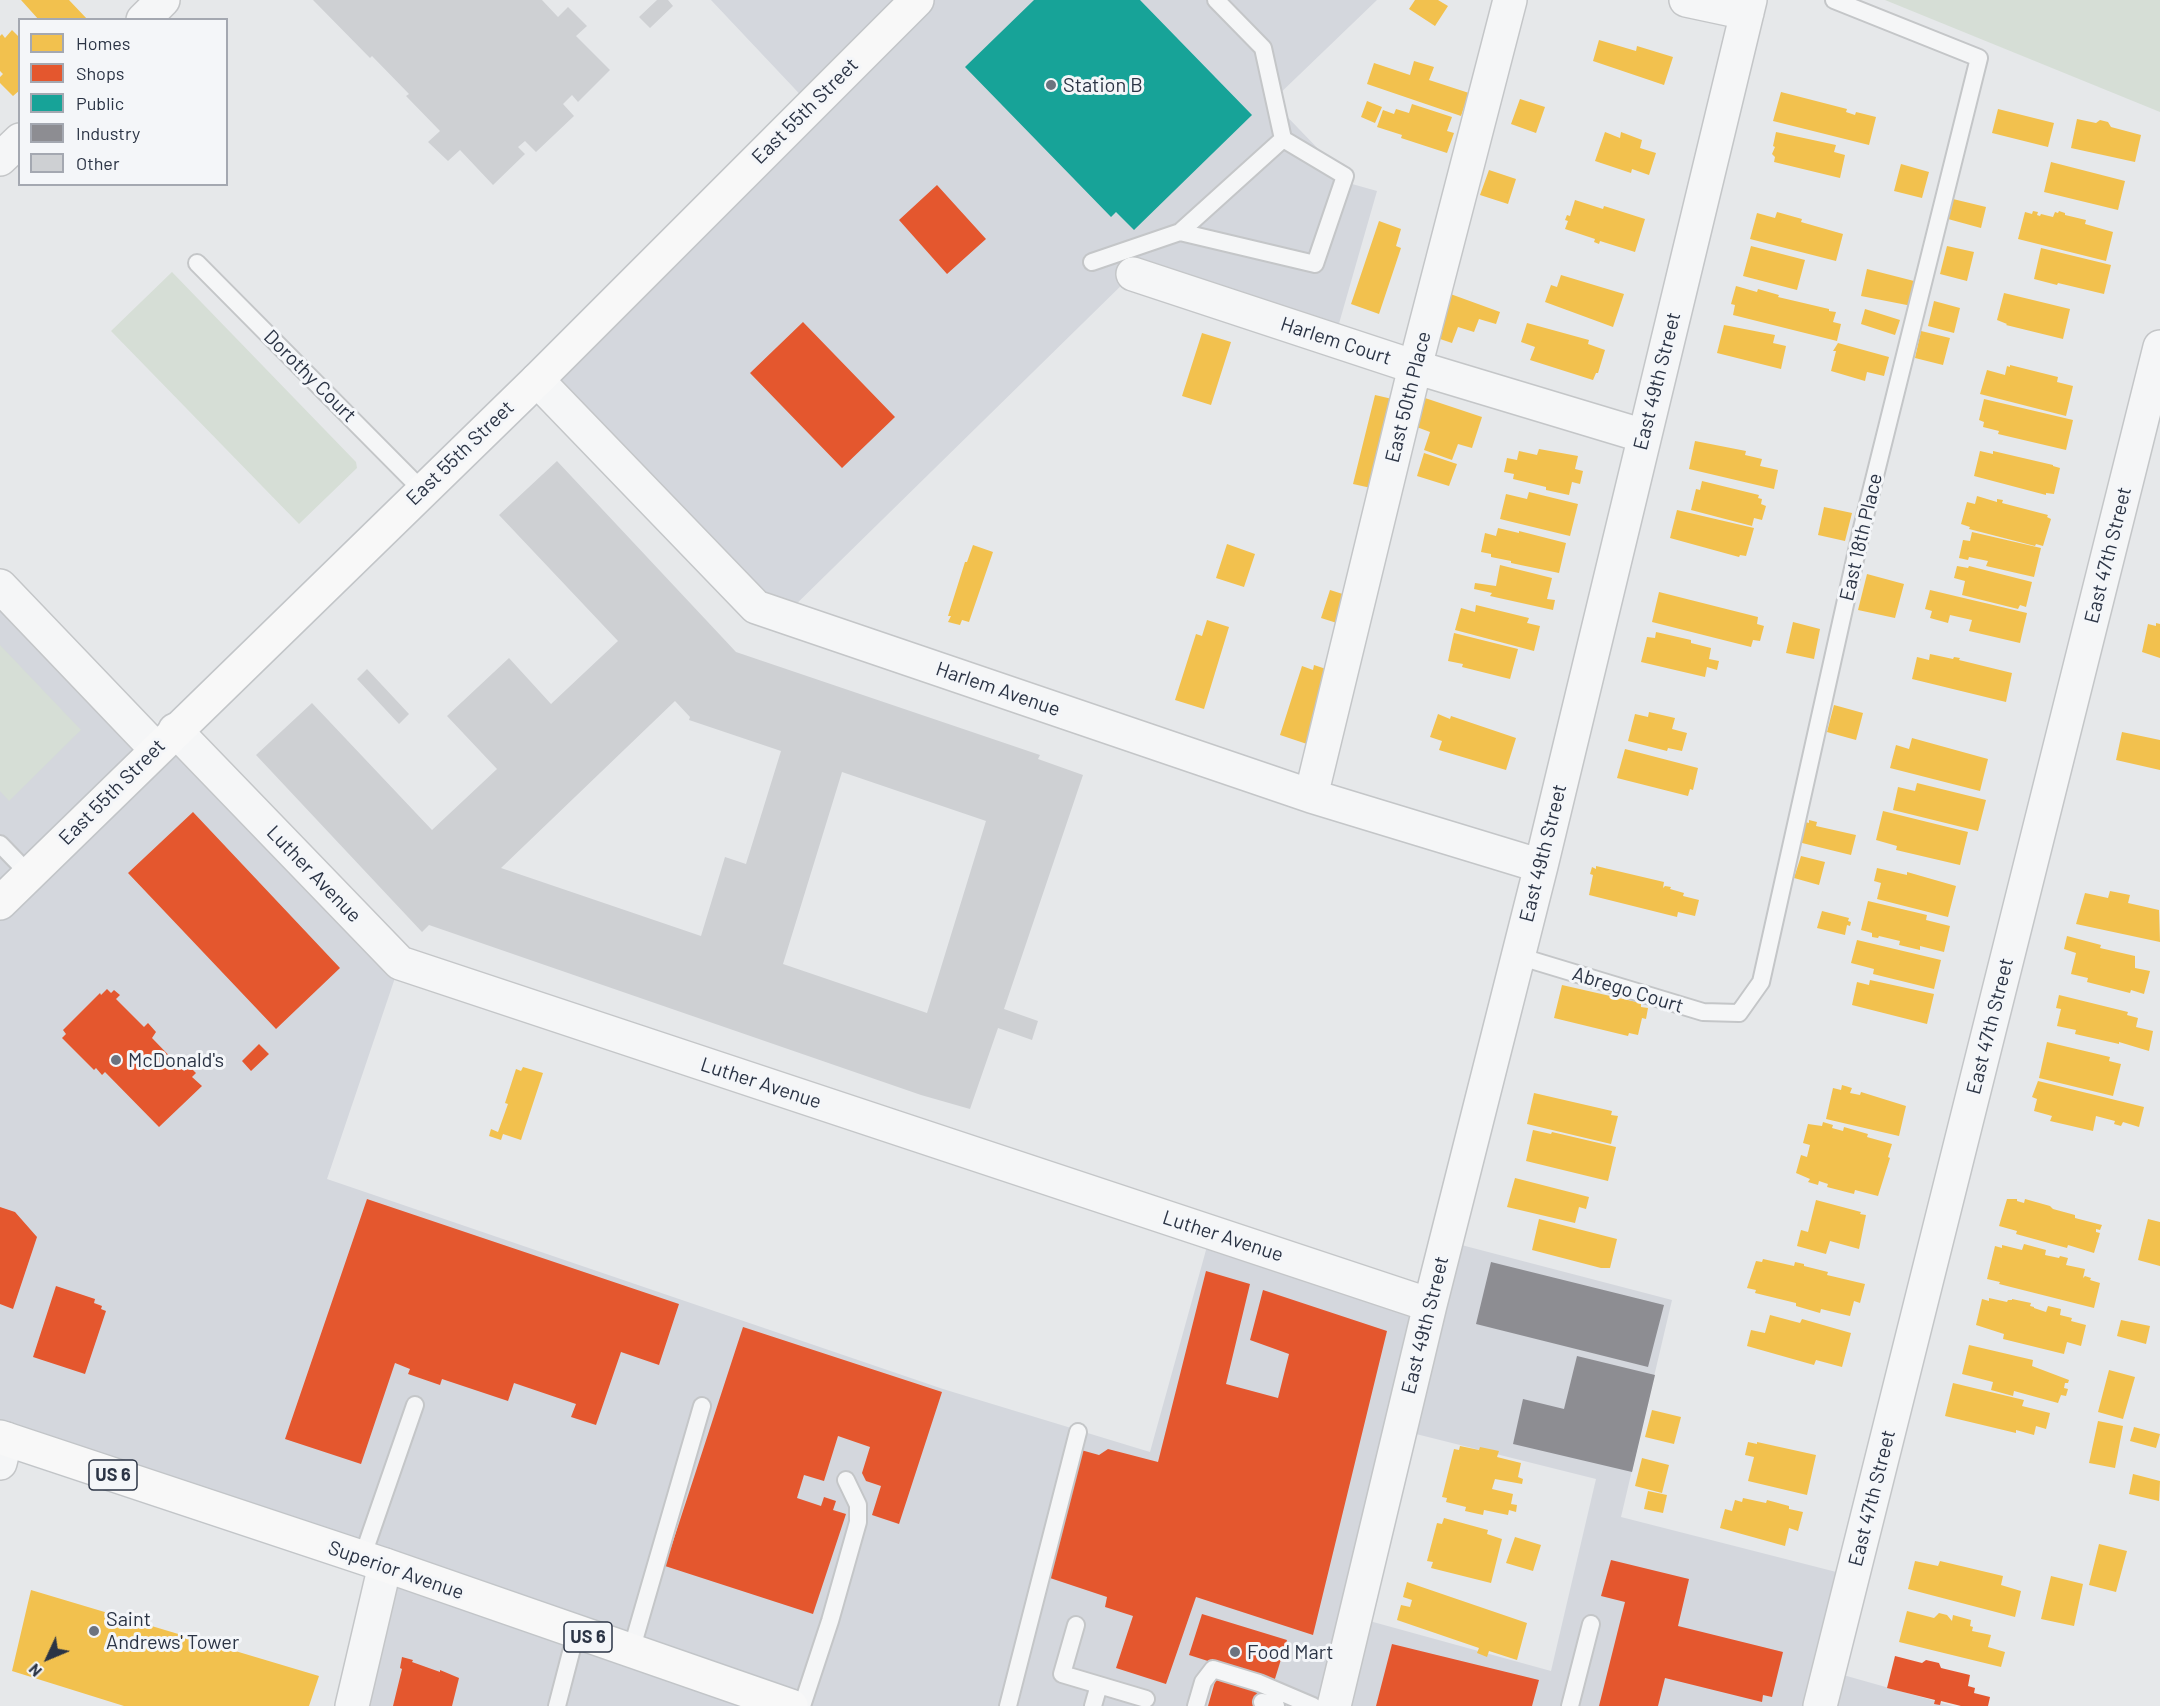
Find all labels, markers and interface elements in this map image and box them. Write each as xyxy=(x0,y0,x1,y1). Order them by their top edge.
legend xyxy=(18,18,228,186)
text: Homes xyxy=(76,32,130,54)
street label: East 55th Street xyxy=(747,53,863,169)
text: Shops xyxy=(76,62,125,84)
place label: Station B xyxy=(1063,73,1143,97)
marker: Station B xyxy=(1044,78,1058,92)
text: Public xyxy=(76,92,124,114)
text: Industry xyxy=(76,122,140,144)
text: Other xyxy=(76,152,119,174)
street label: East 49th Street xyxy=(1628,310,1686,452)
street label: Harlem Court xyxy=(1278,312,1394,370)
street label: Dorothy Court xyxy=(259,325,361,427)
street label: East 50th Place xyxy=(1380,329,1436,465)
street label: East 55th Street xyxy=(401,396,519,510)
street label: East 18th Place xyxy=(1835,471,1887,603)
street label: East 47th Street xyxy=(2079,484,2137,626)
street label: Harlem Avenue xyxy=(933,657,1063,721)
street label: East 55th Street xyxy=(54,734,170,850)
street label: East 49th Street xyxy=(1514,782,1572,924)
street label: Luther Avenue xyxy=(262,821,366,927)
street label: East 47th Street xyxy=(1961,955,2019,1097)
street label: Abrego Court xyxy=(1569,962,1687,1018)
place label: McDonald's xyxy=(128,1048,224,1072)
street label: Luther Avenue xyxy=(698,1052,824,1114)
marker: McDonald's xyxy=(109,1053,123,1067)
street label: Luther Avenue xyxy=(1160,1205,1286,1267)
street label: East 49th Street xyxy=(1396,1254,1454,1396)
street label: East 47th Street xyxy=(1843,1427,1901,1569)
road number: US 6 xyxy=(89,1460,137,1490)
street label: Superior Avenue xyxy=(325,1536,467,1604)
place label: Saint Andrews' Tower xyxy=(106,1607,239,1654)
road number: US 6 xyxy=(564,1622,612,1652)
marker: Saint Andrews' Tower xyxy=(87,1624,101,1638)
north arrow xyxy=(18,1628,78,1688)
place label: Food Mart xyxy=(1247,1640,1334,1664)
marker: Food Mart xyxy=(1228,1645,1242,1659)
text: N xyxy=(24,1660,45,1681)

